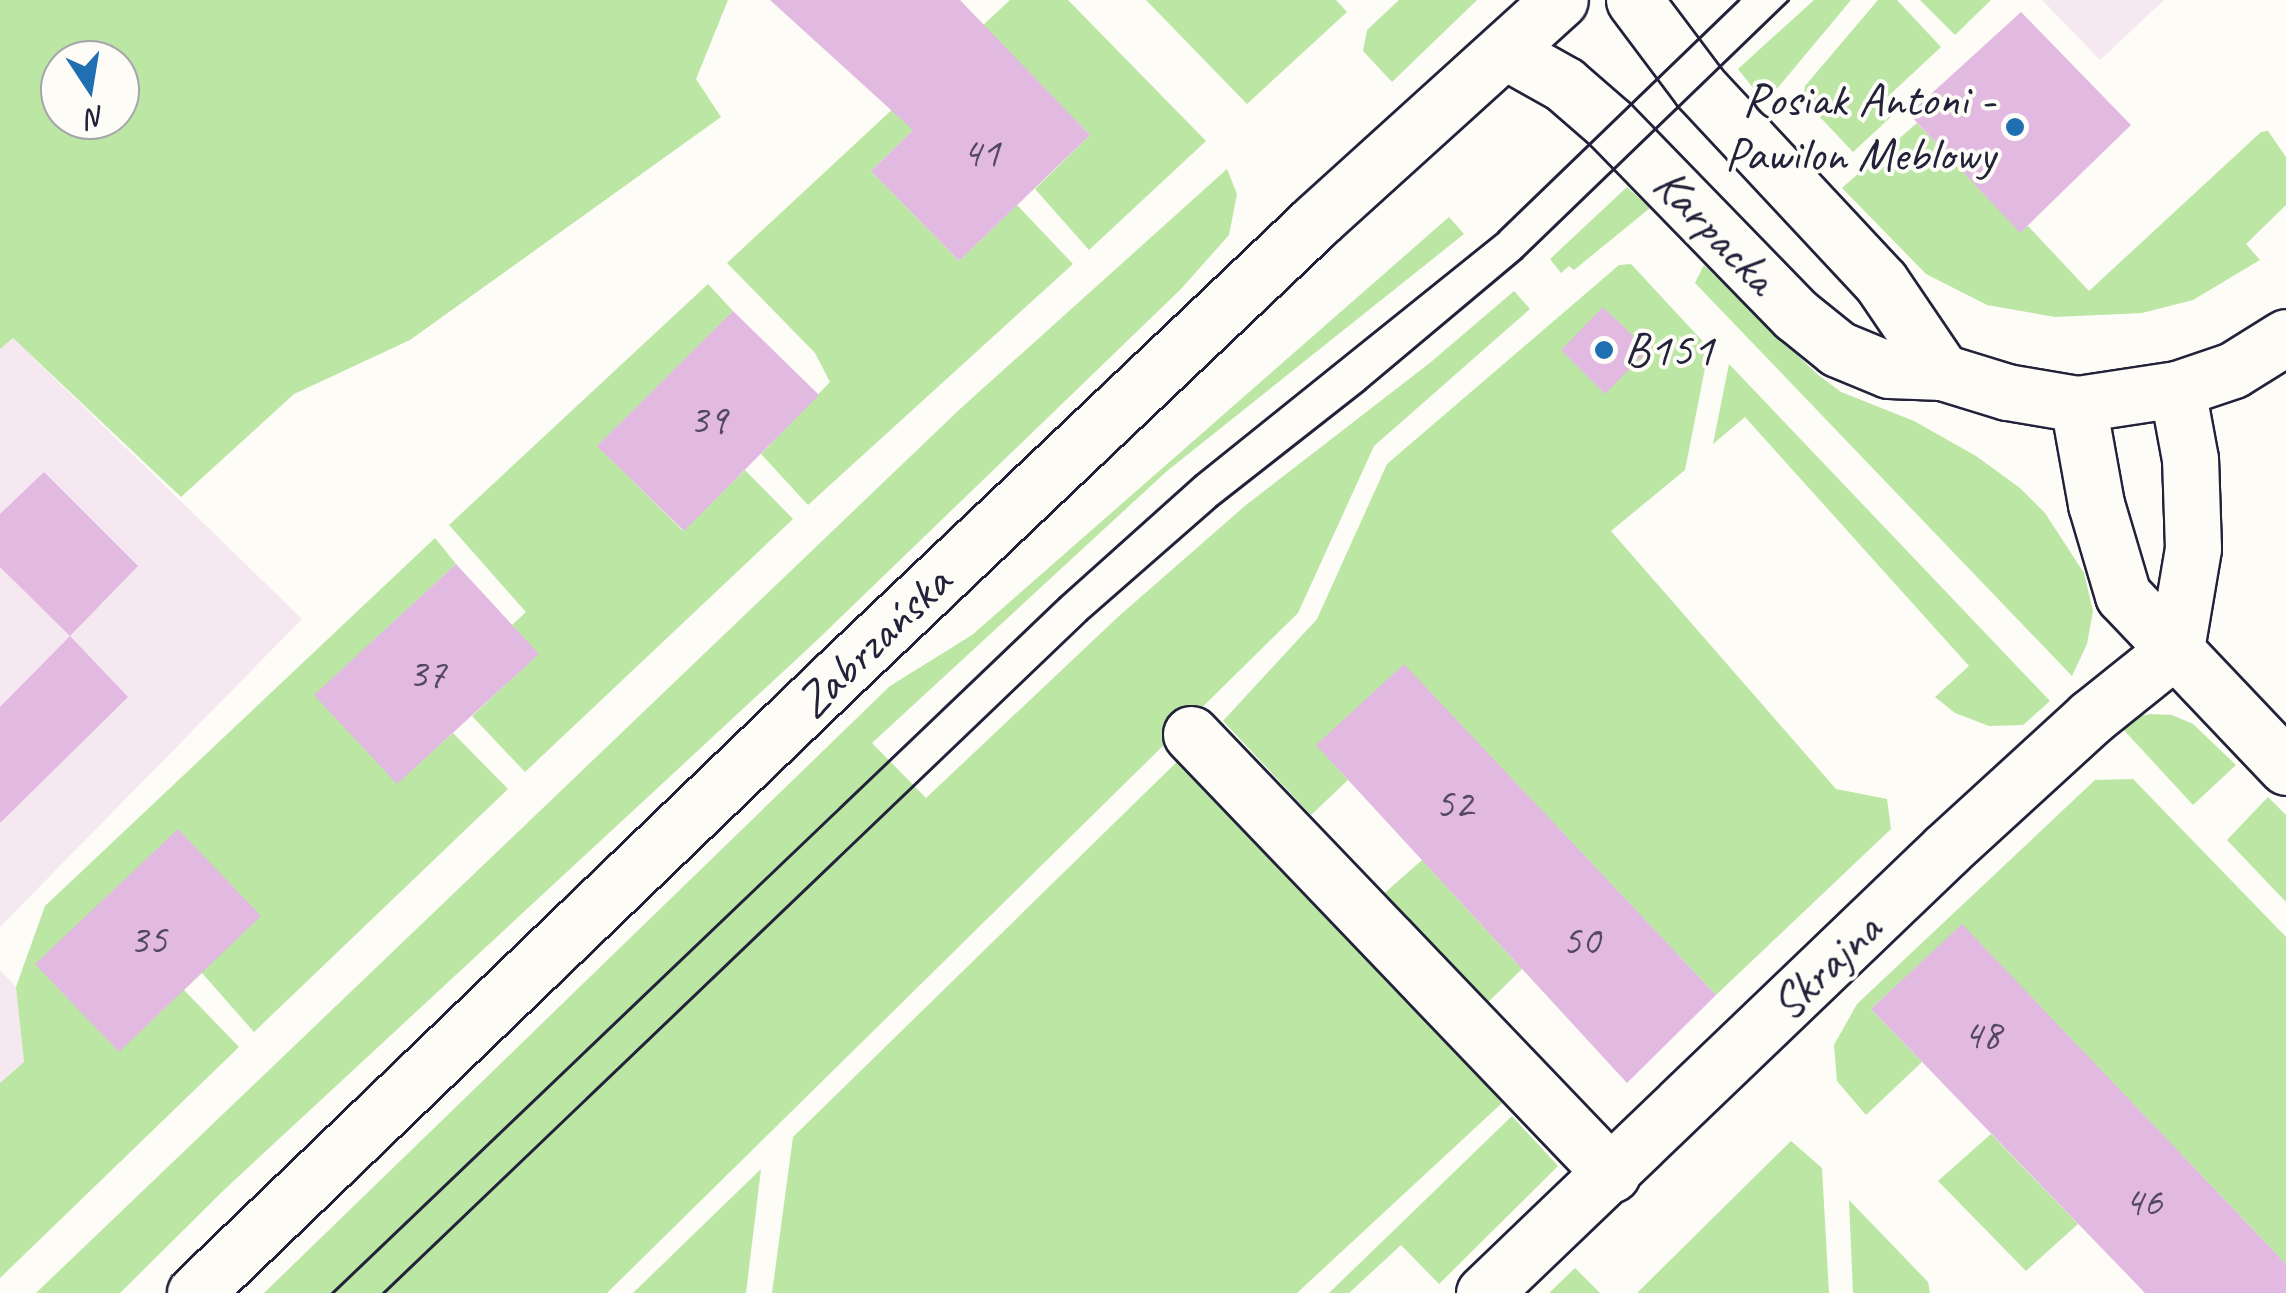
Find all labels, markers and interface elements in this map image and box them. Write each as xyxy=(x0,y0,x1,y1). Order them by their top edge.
north arrow xyxy=(40,40,140,140)
place label: Rosiak Antoni - Pawilon Meblowy xyxy=(1725,70,1995,183)
text: N xyxy=(84,99,108,137)
marker: Rosiak Antoni - Pawilon Meblowy xyxy=(2004,116,2026,138)
house number: 41 xyxy=(962,128,1000,178)
street label: Karpacka xyxy=(1641,156,1789,306)
place label: B151 xyxy=(1624,321,1714,379)
marker: B151 xyxy=(1593,339,1615,361)
house number: 39 xyxy=(689,395,727,445)
street label: Zabrzańska xyxy=(783,554,963,730)
house number: 37 xyxy=(408,649,446,699)
house number: 52 xyxy=(1435,779,1473,829)
street label: Skrajna xyxy=(1759,901,1893,1033)
house number: 35 xyxy=(129,915,167,965)
house number: 50 xyxy=(1562,916,1600,966)
house number: 48 xyxy=(1963,1010,2001,1060)
house number: 46 xyxy=(2124,1177,2162,1227)

